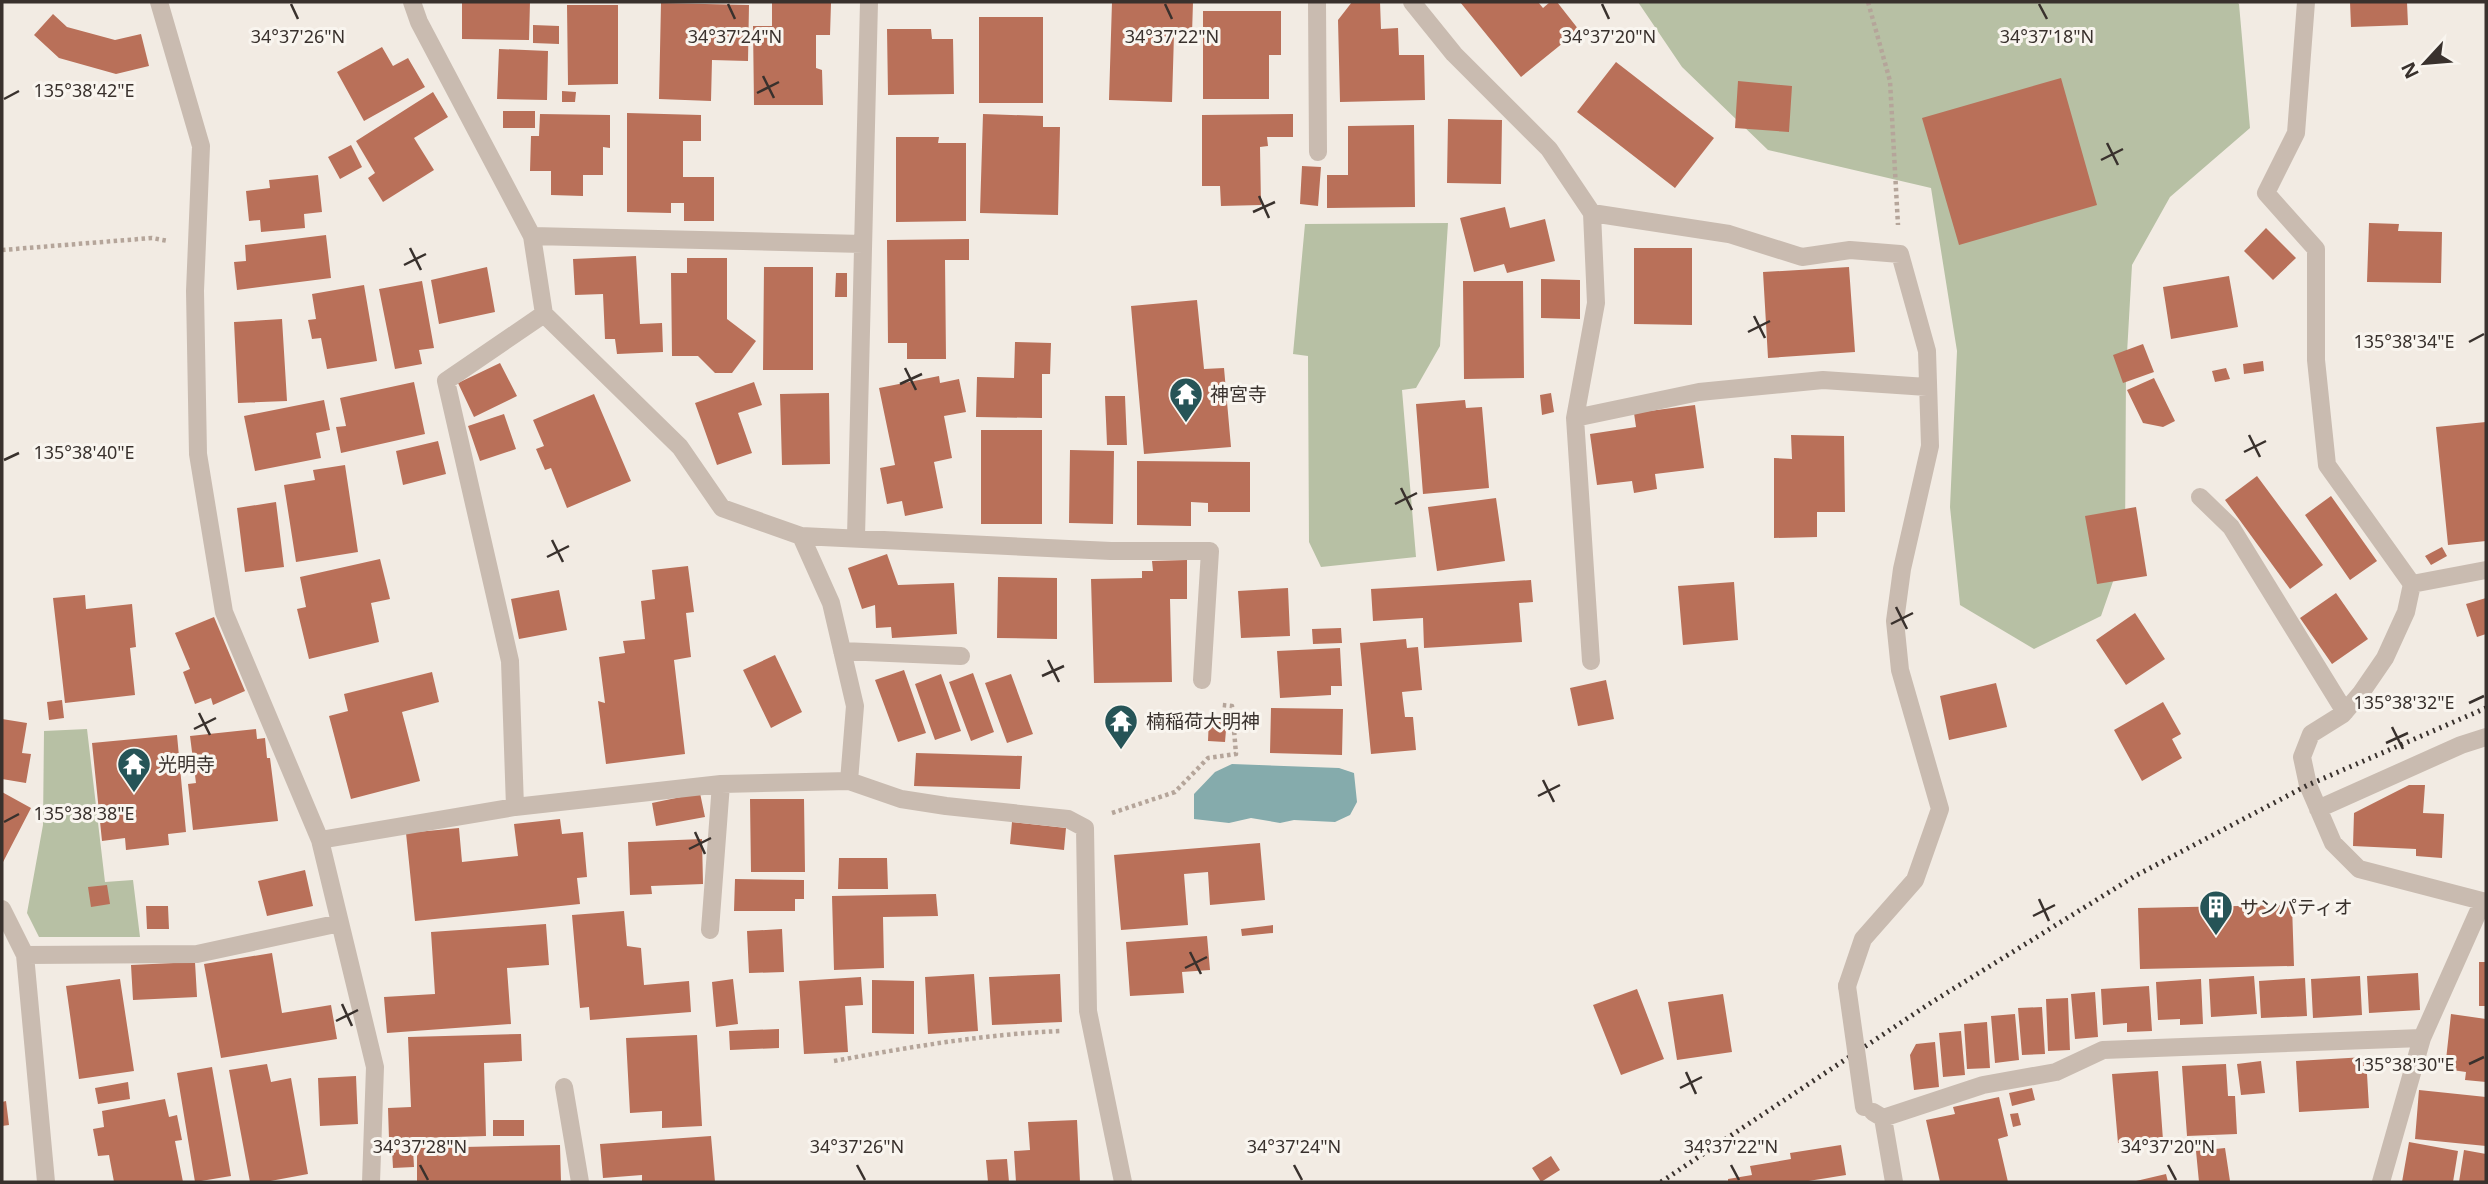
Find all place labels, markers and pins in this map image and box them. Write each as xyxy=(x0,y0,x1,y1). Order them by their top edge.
temple icon: 神宮寺 xyxy=(1167,375,1205,424)
place label: 神宮寺 xyxy=(1210,381,1267,407)
temple icon: 楠稲荷大明神 xyxy=(1102,702,1140,751)
place label: 楠稲荷大明神 xyxy=(1146,708,1260,734)
temple icon: 光明寺 xyxy=(115,745,153,794)
place label: 光明寺 xyxy=(158,751,215,777)
building icon: サンパティオ xyxy=(2197,888,2235,937)
place label: サンパティオ xyxy=(2240,894,2353,920)

